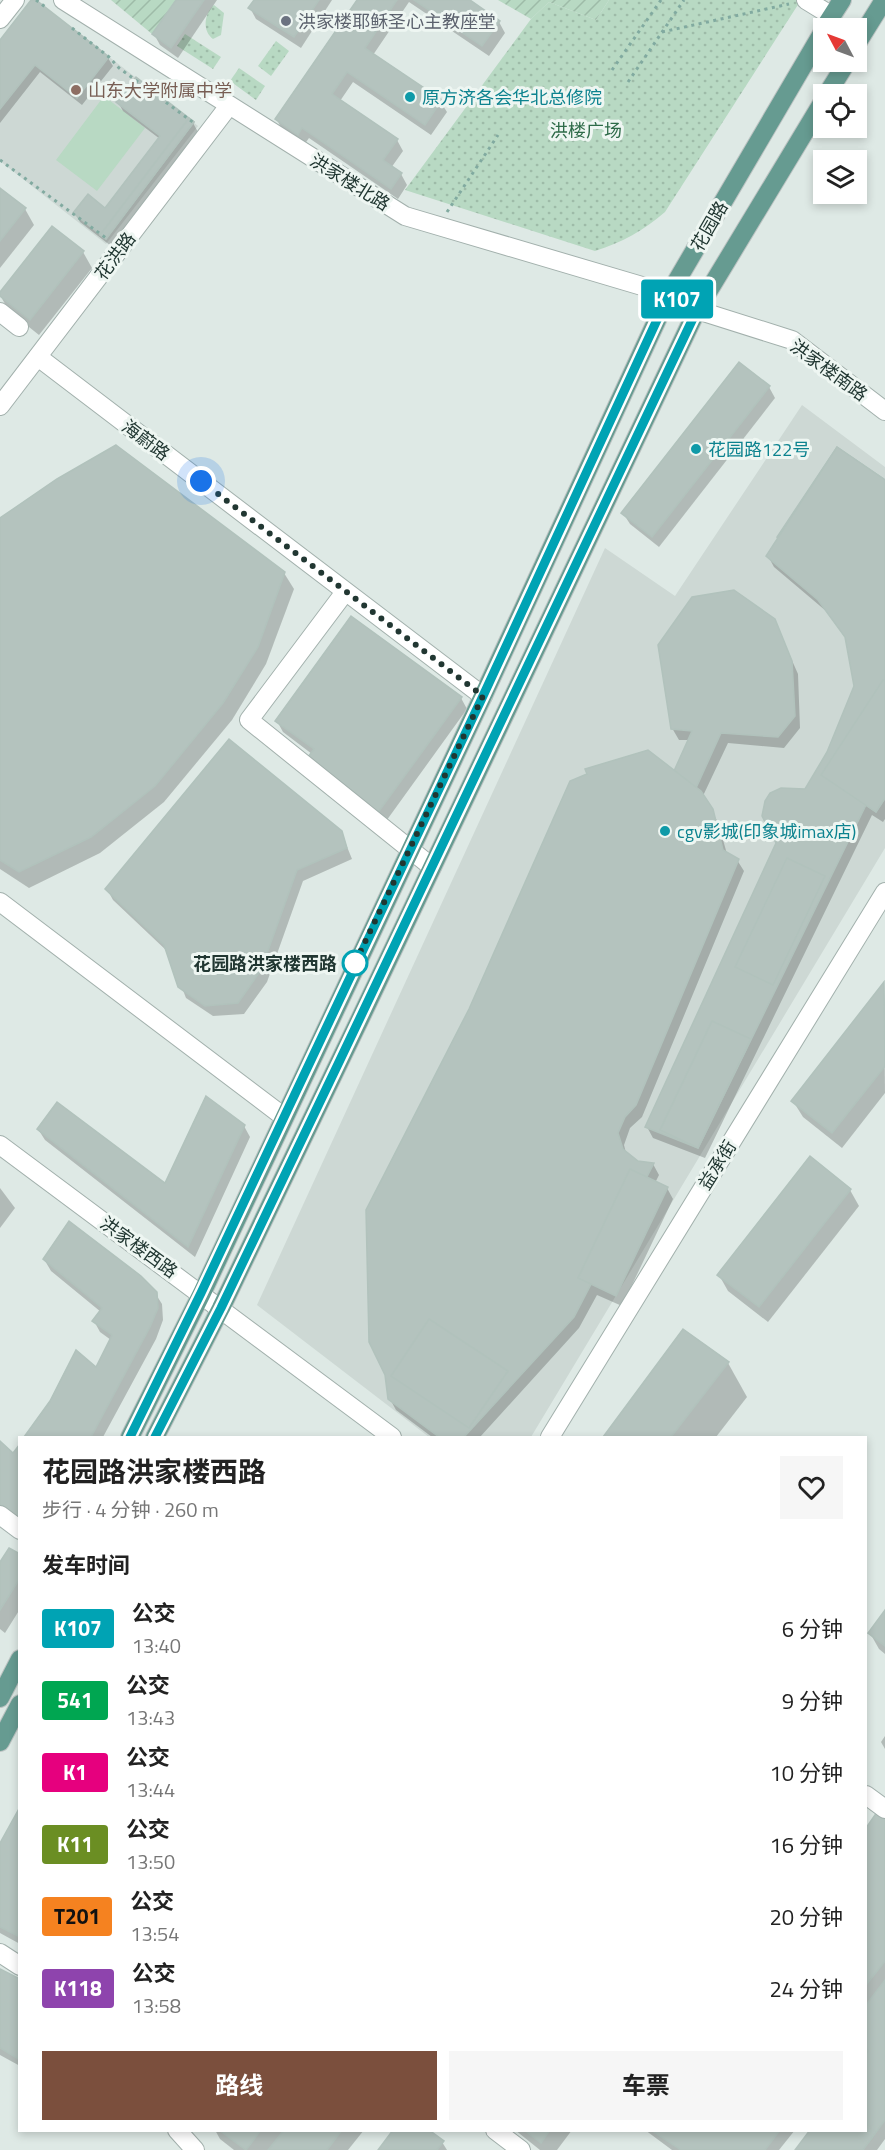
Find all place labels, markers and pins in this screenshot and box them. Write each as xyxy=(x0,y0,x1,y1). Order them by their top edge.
place label: 洪家楼耶稣圣心主教座堂 xyxy=(298,8,496,35)
marker: 洪家楼耶稣圣心主教座堂 xyxy=(279,14,293,28)
place label: 山东大学附属中学 xyxy=(88,77,232,104)
marker: 山东大学附属中学 xyxy=(69,83,83,97)
place label: 原方济各会华北总修院 xyxy=(422,84,602,111)
marker: 原方济各会华北总修院 xyxy=(403,90,417,104)
place label: 花园路122号 xyxy=(708,436,810,463)
marker: 花园路122号 xyxy=(689,442,703,456)
place label: cgv影城(印象城imax店) xyxy=(677,818,856,845)
marker: cgv影城(印象城imax店) xyxy=(658,824,672,838)
place label: 花园路洪家楼西路 xyxy=(193,950,337,977)
marker: 花园路洪家楼西路 xyxy=(342,950,368,976)

